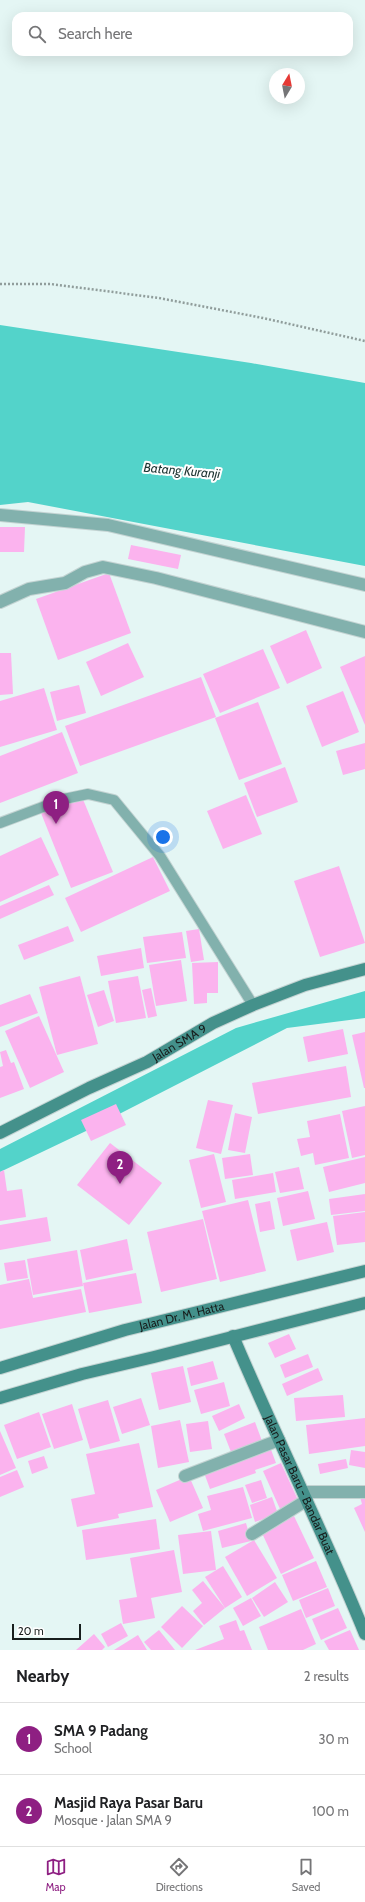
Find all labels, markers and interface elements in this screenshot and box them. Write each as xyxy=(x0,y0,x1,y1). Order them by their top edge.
search box xyxy=(12,12,353,56)
icon: search xyxy=(26,23,48,45)
text: Search here xyxy=(58,25,133,43)
north arrow xyxy=(269,68,305,104)
water label: Batang Kuranji xyxy=(143,459,221,482)
pin: 1 xyxy=(43,791,69,824)
your location xyxy=(153,827,173,847)
street label: Jalan SMA 9 xyxy=(149,1020,209,1065)
pin: 2 xyxy=(107,1151,133,1184)
street label: Jalan Dr. M. Hatta xyxy=(137,1298,226,1333)
street label: Jalan Pasar Baru - Bandar Buat xyxy=(261,1412,338,1557)
scale bar xyxy=(12,1622,81,1641)
text: 20 m xyxy=(18,1624,44,1638)
text: Nearby xyxy=(16,1666,69,1686)
text: 2 results xyxy=(304,1668,349,1684)
text: SMA 9 Padang xyxy=(54,1722,148,1740)
text: 1 xyxy=(27,1731,31,1747)
text: 30 m xyxy=(319,1731,349,1747)
text: School xyxy=(54,1740,92,1756)
text: Masjid Raya Pasar Baru xyxy=(54,1794,203,1812)
text: 2 xyxy=(26,1803,32,1819)
text: 100 m xyxy=(312,1803,349,1819)
text: Mosque · Jalan SMA 9 xyxy=(54,1812,172,1828)
tab: Map xyxy=(45,1856,67,1894)
tab: Directions xyxy=(156,1856,203,1894)
tab: Saved xyxy=(292,1856,320,1894)

